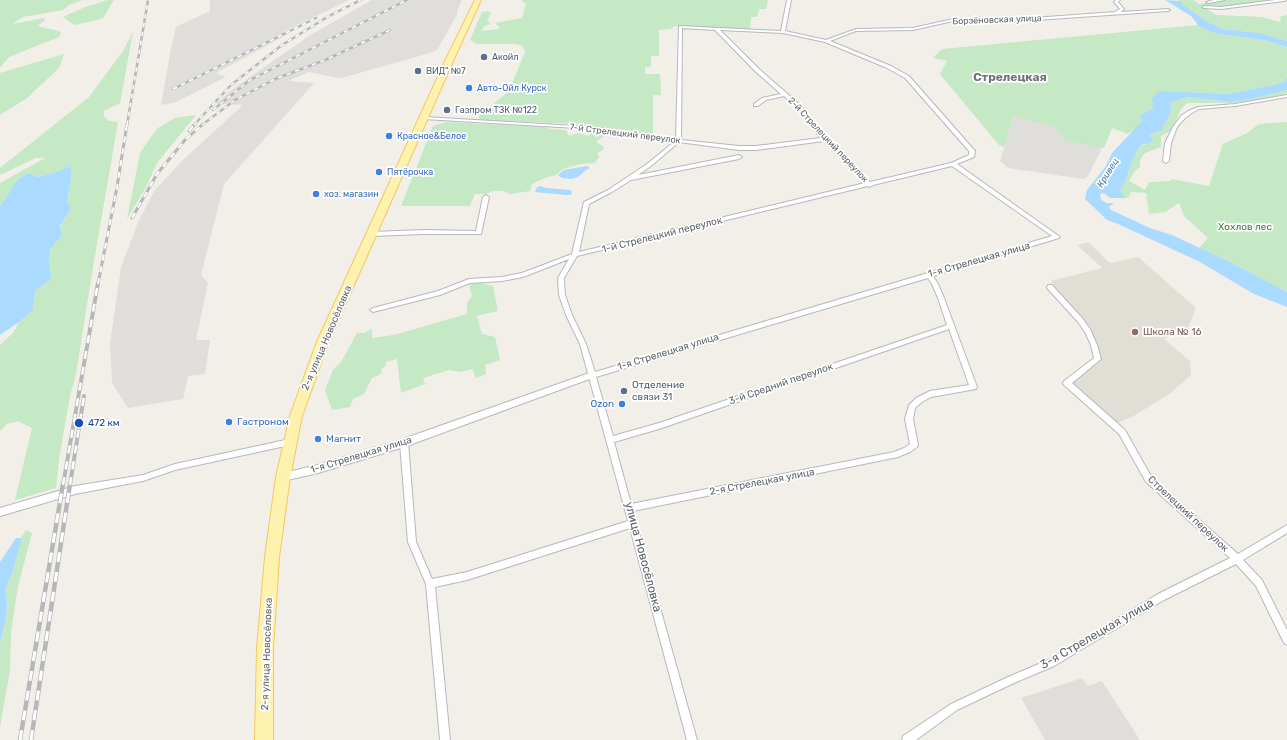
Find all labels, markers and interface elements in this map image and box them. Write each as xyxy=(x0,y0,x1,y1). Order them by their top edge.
street label: Борзёновская улица xyxy=(952,13,1042,27)
marker: Акойл xyxy=(479,52,489,62)
place label: Акойл xyxy=(492,52,519,62)
marker: ВИД" №7 xyxy=(413,66,423,76)
place label: ВИД" №7 xyxy=(426,66,466,76)
district label: Стрелецкая xyxy=(973,71,1047,85)
marker: Авто-Ойл Курск xyxy=(464,83,474,93)
place label: Авто-Ойл Курск xyxy=(477,83,547,93)
street label: 2-й Стрелецкий переулок xyxy=(786,95,870,185)
marker: Газпром ТЗК №122 xyxy=(442,105,452,115)
place label: Газпром ТЗК №122 xyxy=(455,105,537,115)
street label: 7-й Стрелецкий переулок xyxy=(569,122,681,146)
marker: Красное&Белое xyxy=(384,131,394,141)
place label: Красное&Белое xyxy=(397,131,466,141)
water label: Кривец xyxy=(1095,156,1121,190)
marker: Пятёрочка xyxy=(374,167,384,177)
place label: Пятёрочка xyxy=(387,167,433,177)
marker: хоз. магазин xyxy=(311,189,321,199)
place label: хоз. магазин xyxy=(324,189,379,199)
street label: 1-й Стрелецкий переулок xyxy=(601,214,723,256)
park label: Хохлов лес xyxy=(1218,221,1272,233)
street label: 1-я Стрелецкая улица xyxy=(927,240,1031,280)
street label: 2-я улица Новосёловка xyxy=(299,284,355,392)
place label: Школа № 16 xyxy=(1143,326,1201,338)
marker: Школа № 16 xyxy=(1130,327,1140,337)
street label: 1-я Стрелецкая улица xyxy=(616,331,720,373)
street label: 3-й Средний переулок xyxy=(727,361,835,407)
place label: Отделение связи 31 xyxy=(632,379,685,402)
marker: Отделение связи 31 xyxy=(619,386,629,396)
place label: Ozon xyxy=(590,398,614,410)
marker: Ozon xyxy=(617,399,627,409)
place label: Гастроном xyxy=(237,416,289,428)
marker: 472 км xyxy=(73,417,85,429)
place label: 472 км xyxy=(88,417,120,429)
marker: Гастроном xyxy=(224,417,234,427)
place label: Магнит xyxy=(326,433,361,445)
street label: 1-я Стрелецкая улица xyxy=(309,434,413,476)
marker: Магнит xyxy=(313,434,323,444)
street label: 2-я Стрелецкая улица xyxy=(708,466,816,498)
street label: Стрелецкий переулок xyxy=(1145,474,1231,554)
street label: улица Новосёловка xyxy=(621,500,665,614)
street label: 3-я Стрелецкая улица xyxy=(1038,596,1156,672)
street label: 2-я улица Новосёловка xyxy=(259,597,275,711)

